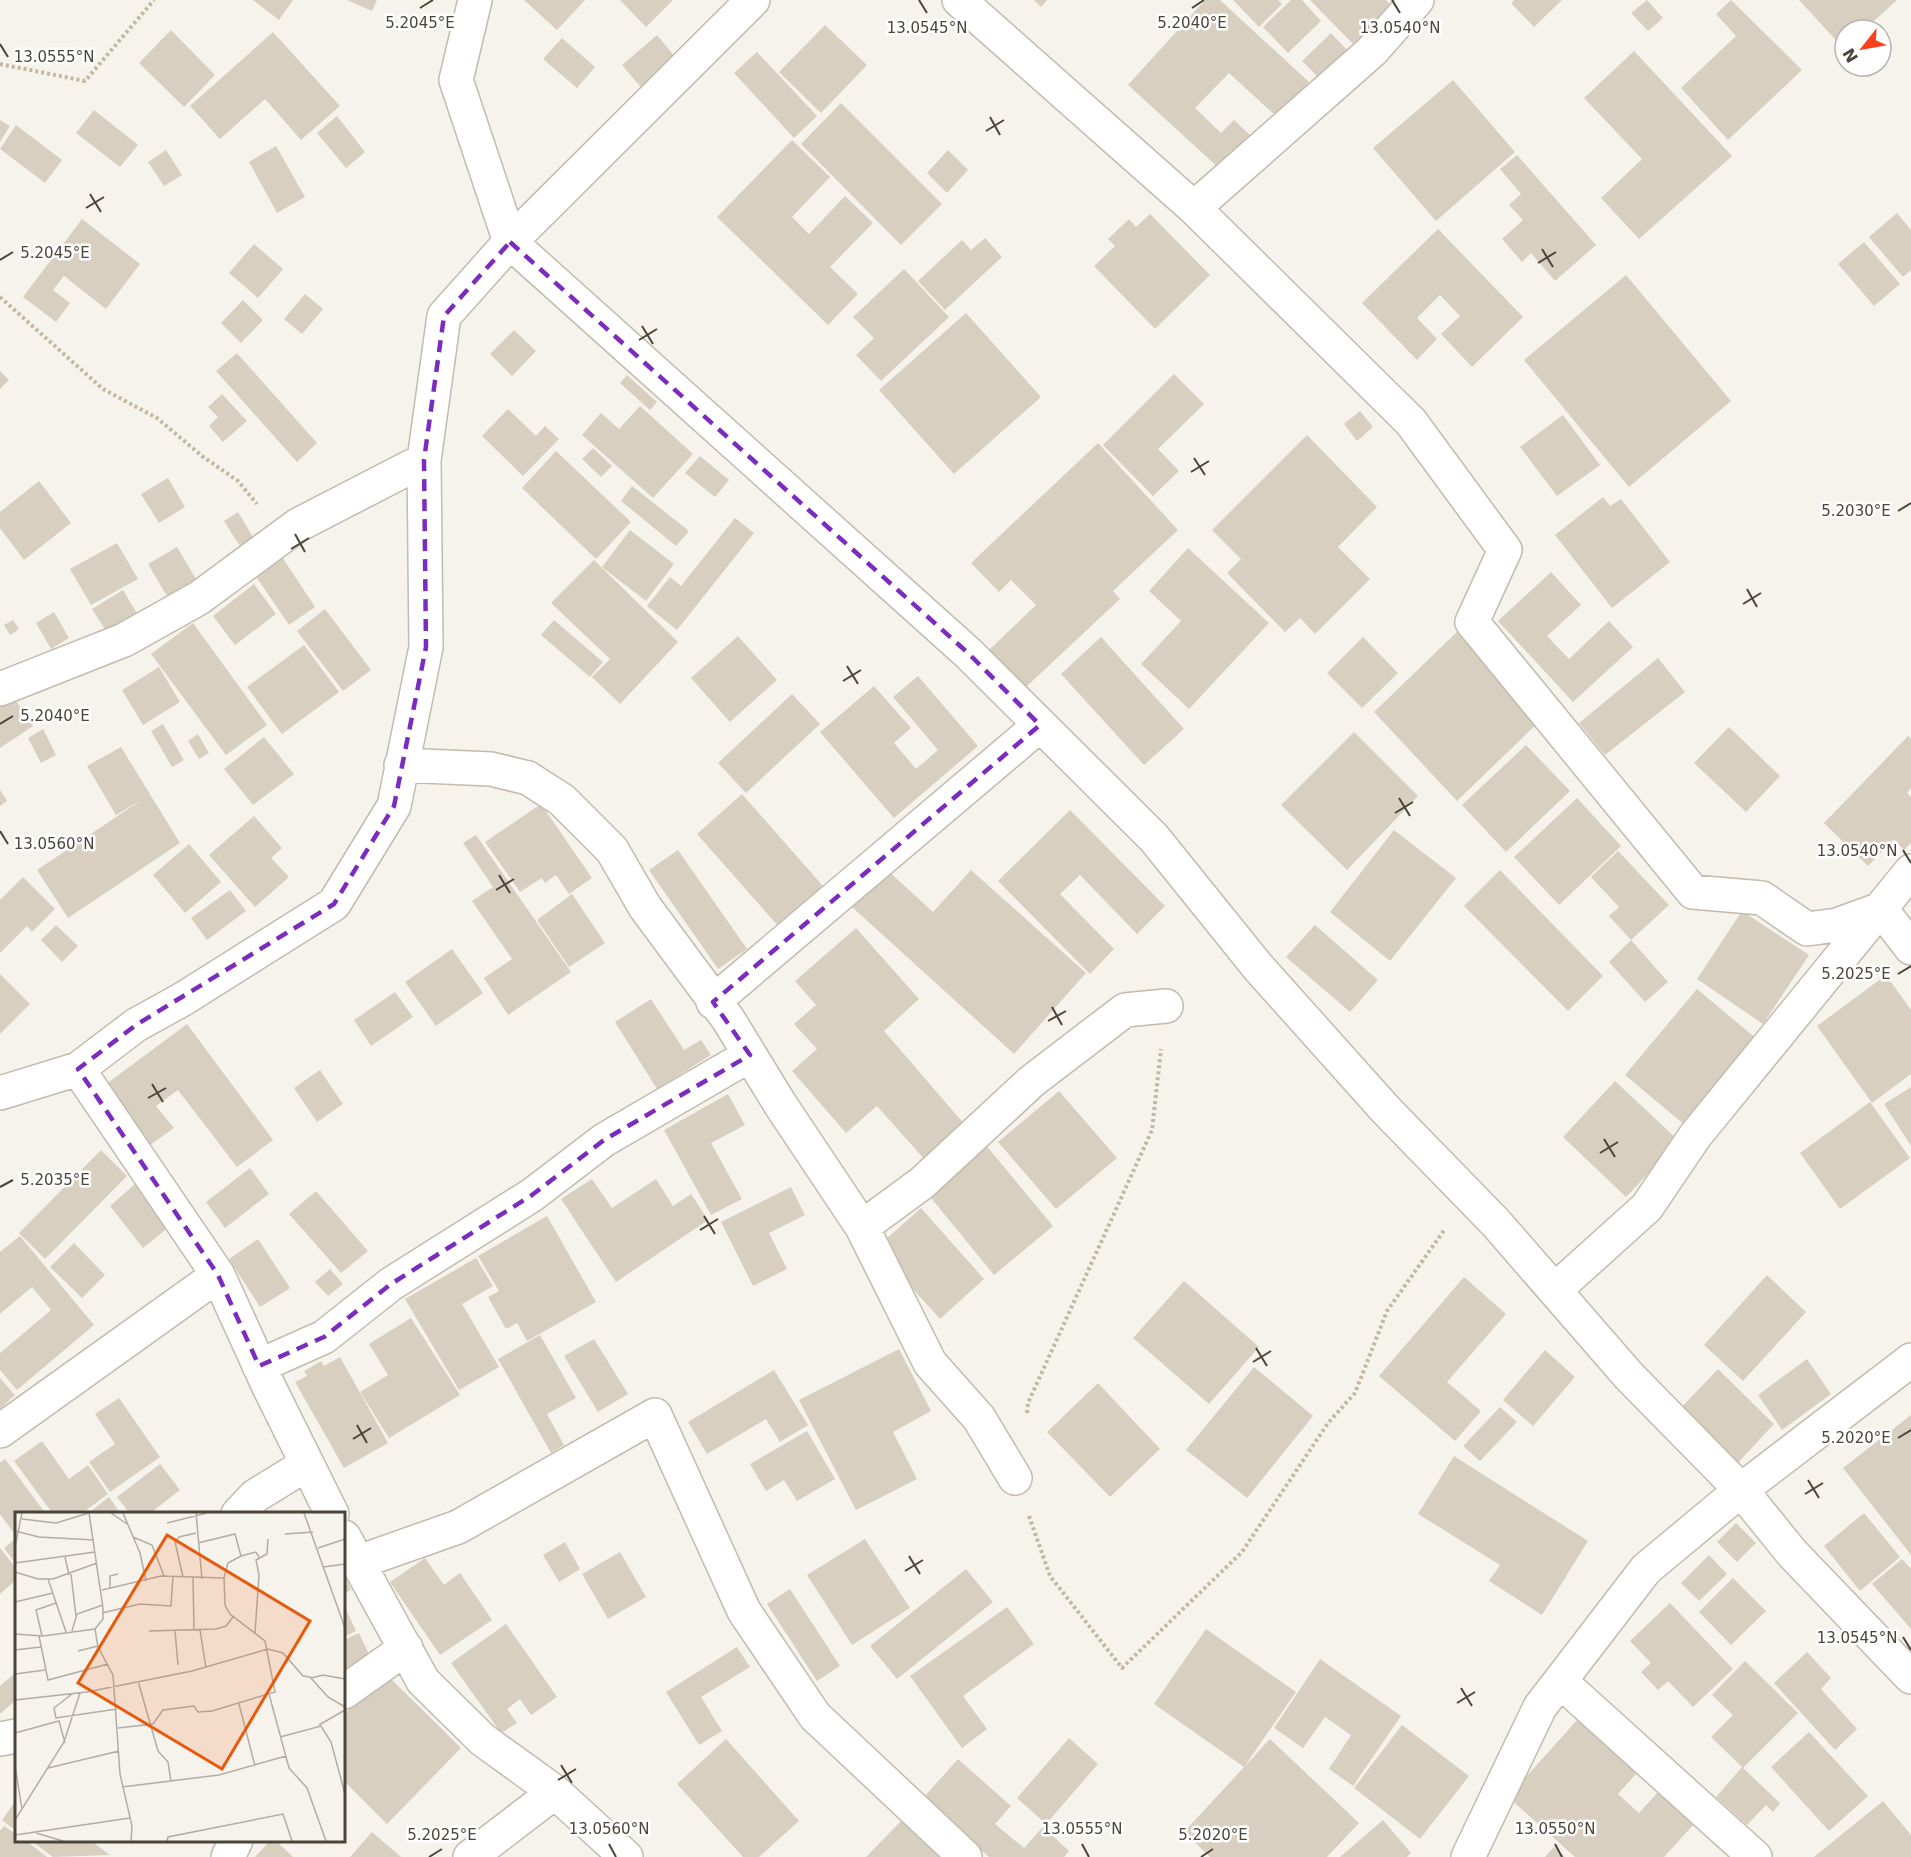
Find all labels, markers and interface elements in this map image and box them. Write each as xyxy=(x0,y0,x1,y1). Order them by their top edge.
text: 5.2045°E xyxy=(385,14,455,32)
text: 5.2040°E xyxy=(1157,14,1227,32)
north arrow xyxy=(1833,18,1893,78)
text: 13.0545°N xyxy=(887,19,967,37)
text: 13.0540°N xyxy=(1360,19,1440,37)
text: N xyxy=(1839,45,1862,66)
text: 13.0555°N xyxy=(14,48,94,66)
text: 5.2045°E xyxy=(20,244,90,262)
text: 5.2030°E xyxy=(1821,502,1891,520)
text: 5.2040°E xyxy=(20,707,90,725)
text: 13.0560°N xyxy=(14,835,94,853)
text: 13.0540°N xyxy=(1817,842,1897,860)
text: 5.2025°E xyxy=(1821,965,1891,983)
text: 5.2035°E xyxy=(20,1171,90,1189)
text: 5.2020°E xyxy=(1821,1429,1891,1447)
inset map xyxy=(15,1512,345,1842)
text: 13.0545°N xyxy=(1817,1629,1897,1647)
text: 13.0560°N xyxy=(569,1820,649,1838)
text: 13.0555°N xyxy=(1042,1820,1122,1838)
text: 13.0550°N xyxy=(1515,1820,1595,1838)
text: 5.2025°E xyxy=(407,1826,477,1844)
text: 5.2020°E xyxy=(1178,1826,1248,1844)

